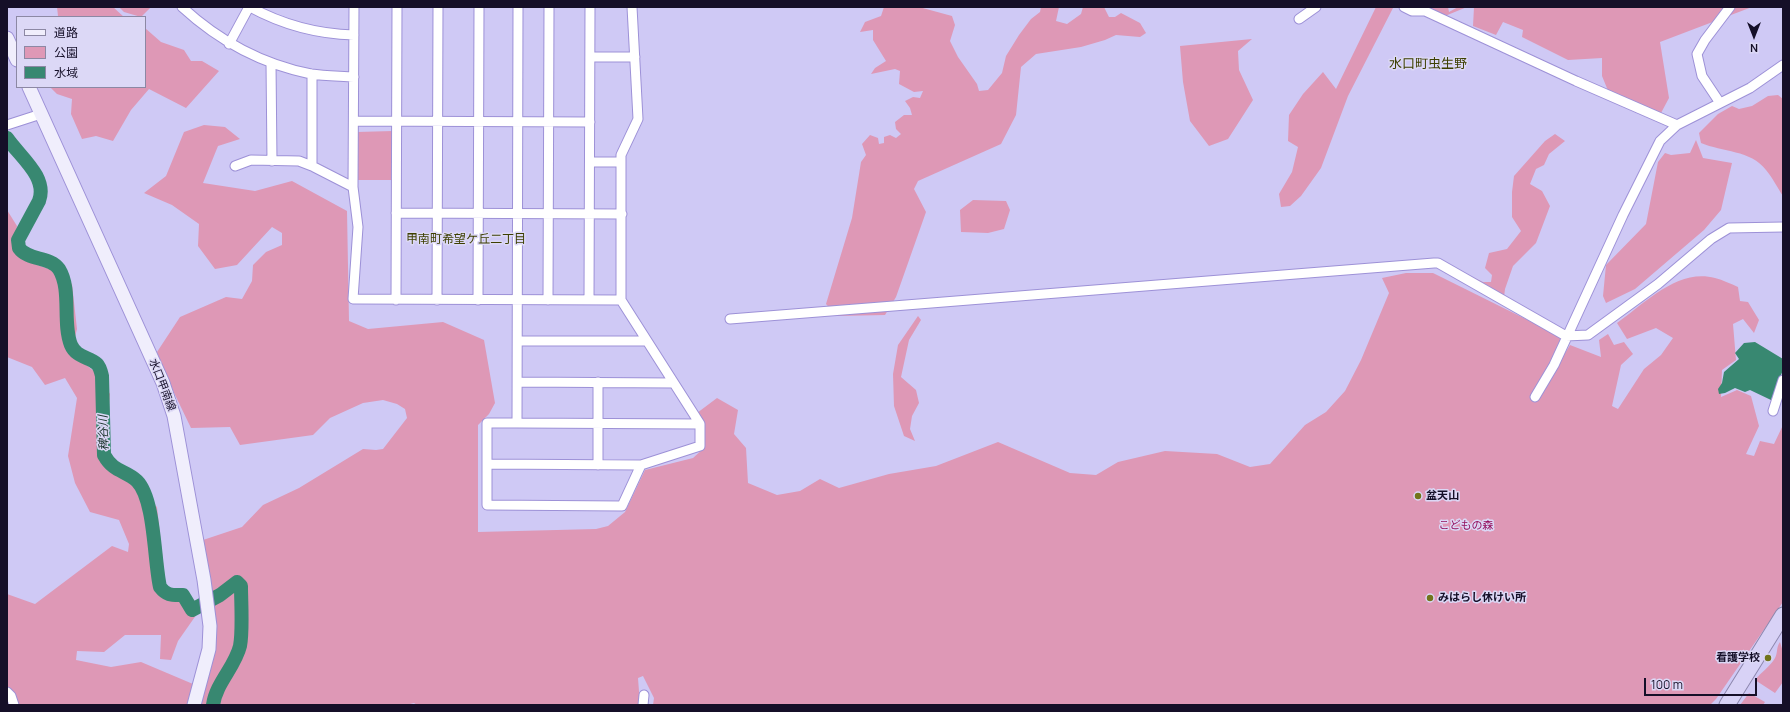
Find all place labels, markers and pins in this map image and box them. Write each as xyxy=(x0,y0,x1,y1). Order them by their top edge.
place label: 盆天山 xyxy=(1426,489,1459,503)
marker: 盆天山 xyxy=(1413,491,1423,501)
place label: みはらし休けい所 xyxy=(1438,591,1526,605)
marker: みはらし休けい所 xyxy=(1425,593,1435,603)
place label: 看護学校 xyxy=(1716,651,1760,665)
marker: 看護学校 xyxy=(1763,653,1773,663)

